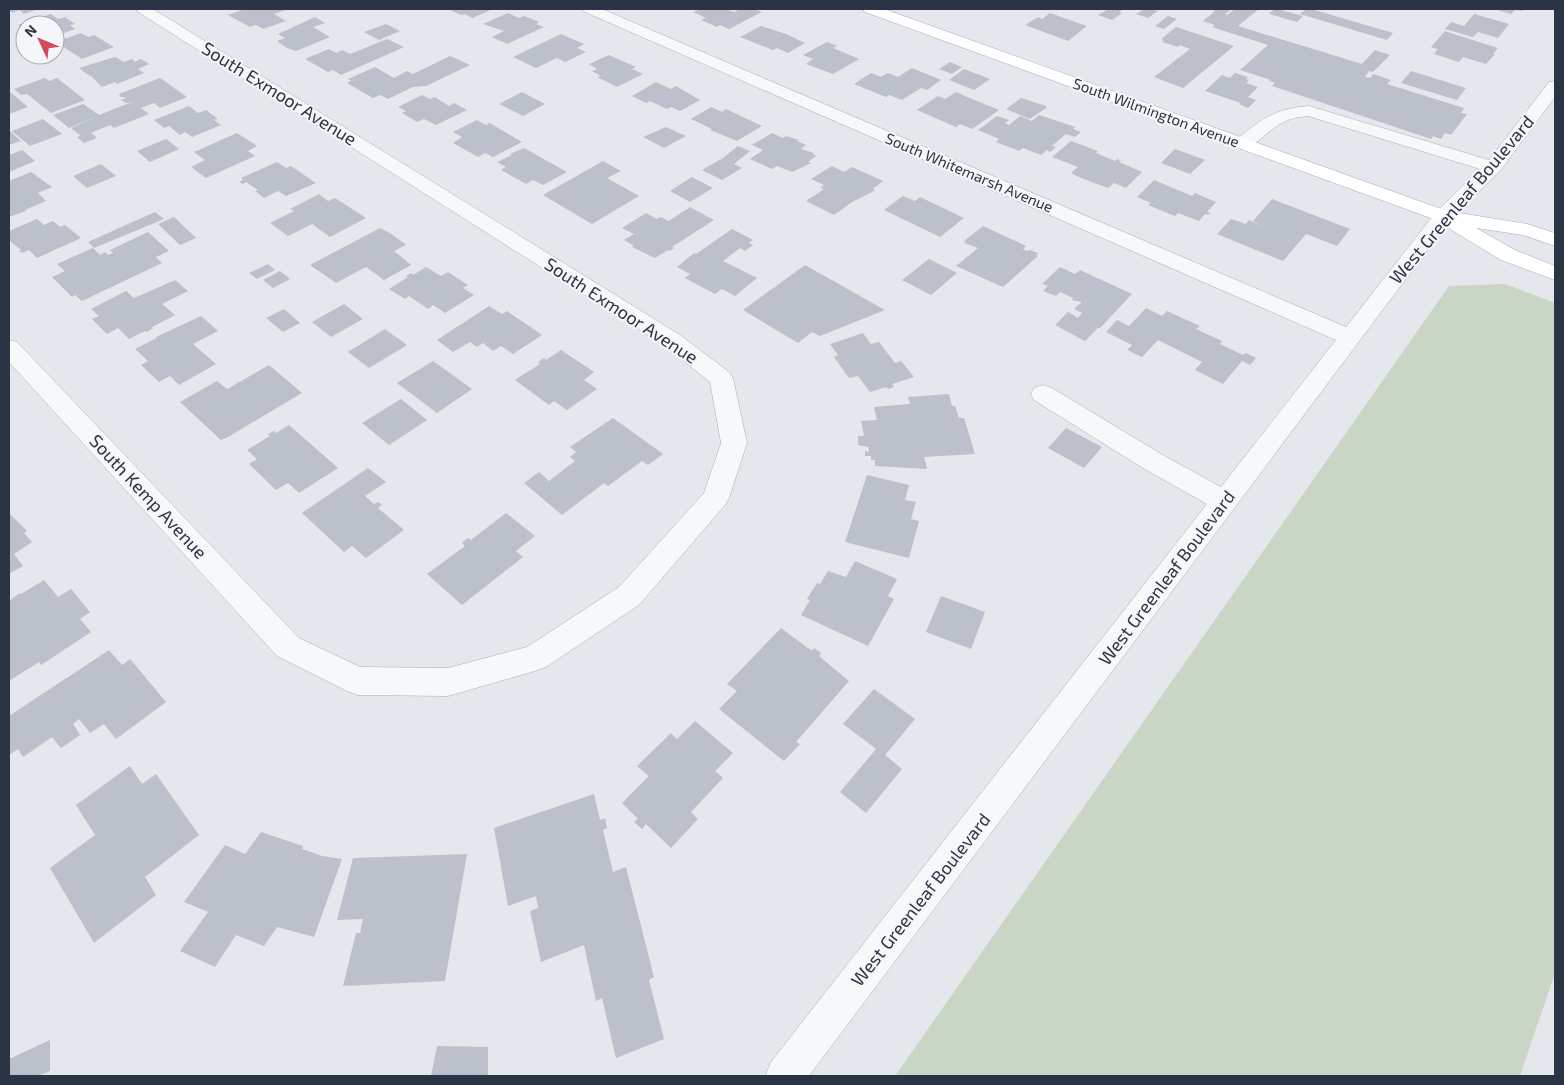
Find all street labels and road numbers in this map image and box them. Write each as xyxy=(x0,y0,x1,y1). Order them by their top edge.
street label: South Exmoor Avenue xyxy=(198,37,361,150)
street label: South Wilmington Avenue xyxy=(1071,74,1242,151)
street label: West Greenleaf Boulevard xyxy=(1384,111,1538,288)
street label: South Whitemarsh Avenue xyxy=(883,129,1056,216)
street label: South Exmoor Avenue xyxy=(541,252,702,368)
street label: South Kemp Avenue xyxy=(85,430,212,563)
street label: West Greenleaf Boulevard xyxy=(1093,486,1239,669)
street label: West Greenleaf Boulevard xyxy=(846,809,995,990)

